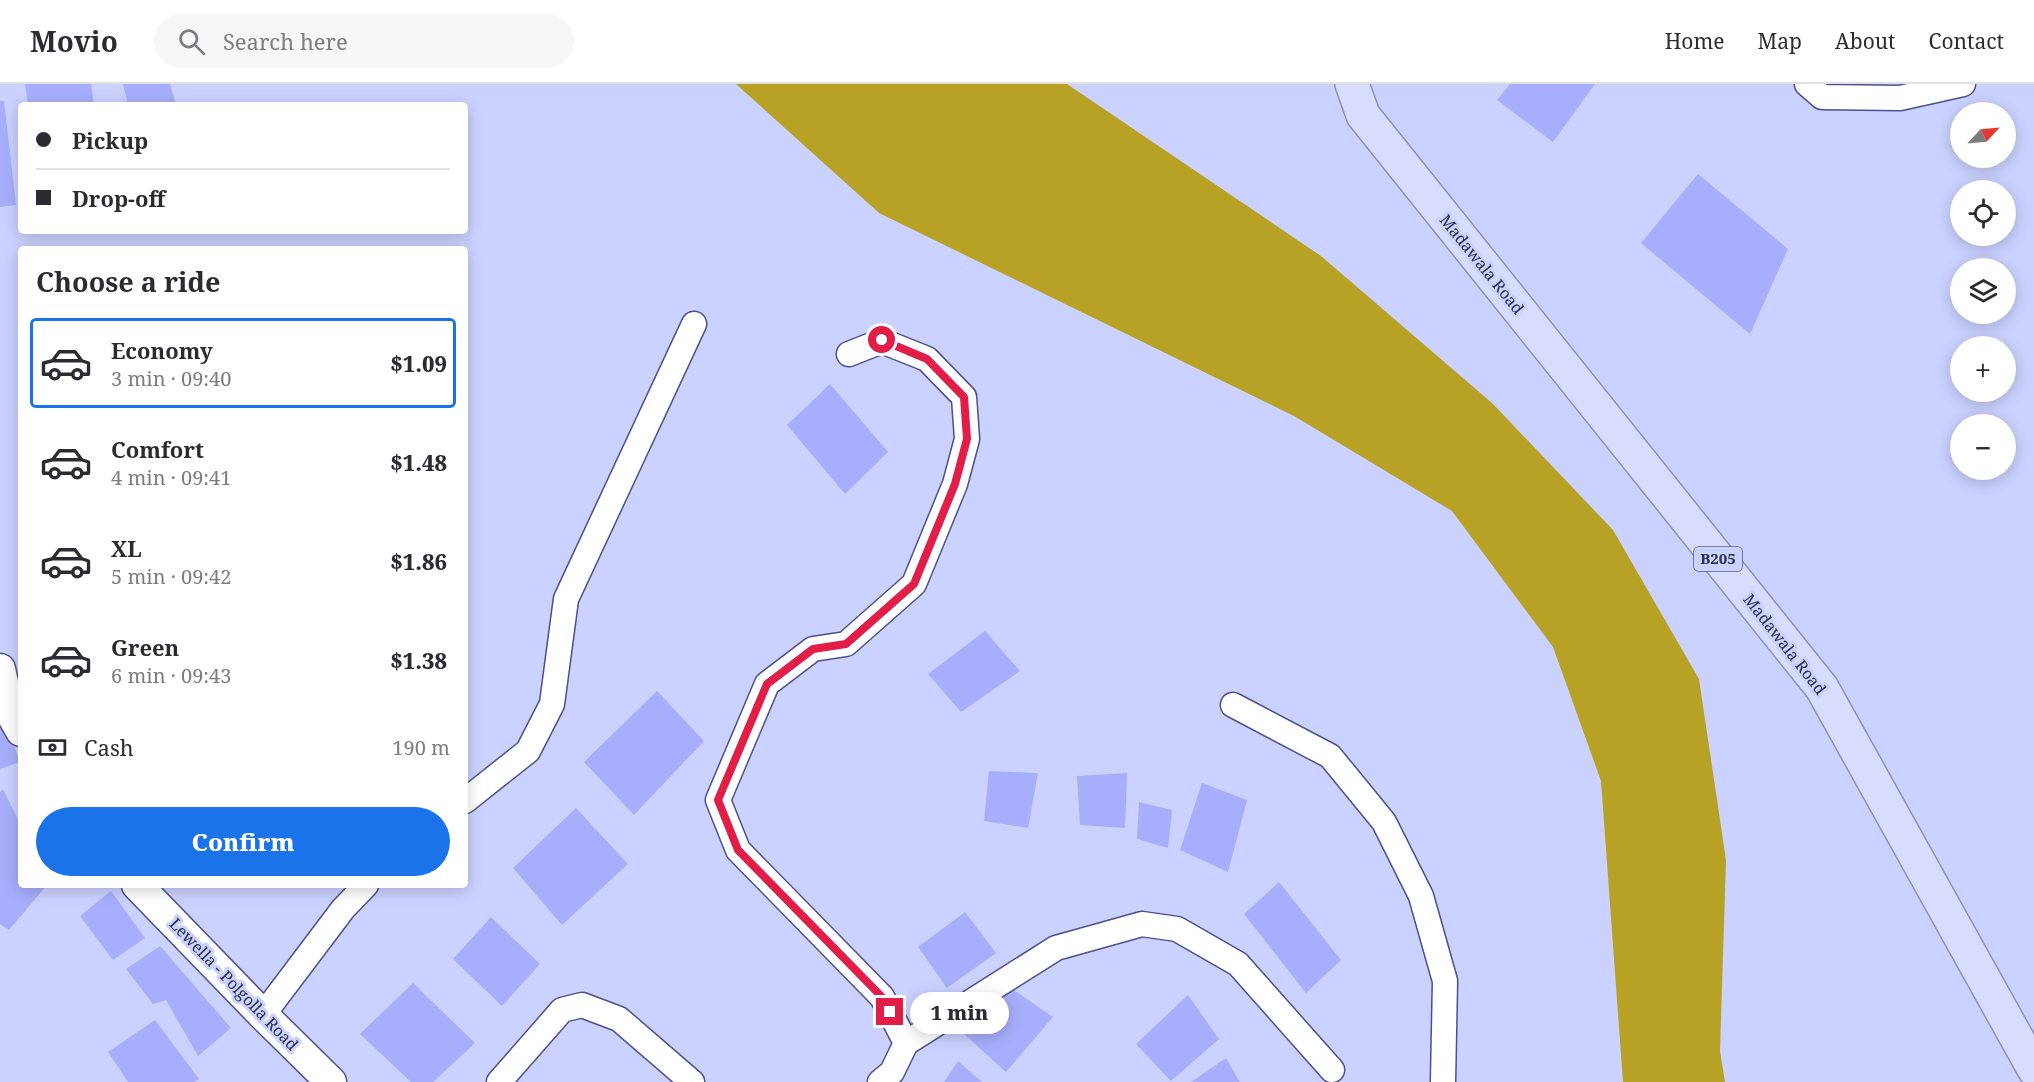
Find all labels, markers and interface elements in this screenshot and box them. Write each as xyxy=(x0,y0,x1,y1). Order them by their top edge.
search box xyxy=(154,14,574,68)
text: Movio xyxy=(30,22,118,60)
icon: search xyxy=(175,25,208,58)
text: Search here xyxy=(223,26,348,56)
text: Home xyxy=(1665,27,1725,55)
text: Map xyxy=(1758,27,1802,55)
text: About xyxy=(1835,27,1896,55)
text: Contact xyxy=(1929,27,2004,55)
north arrow xyxy=(1950,102,2016,168)
map controls xyxy=(1950,102,2016,480)
text: Pickup xyxy=(72,125,148,155)
button: locate xyxy=(1950,180,2016,246)
text: Drop-off xyxy=(72,183,165,213)
street label: Madawala Road xyxy=(1435,210,1529,319)
button: layers xyxy=(1950,258,2016,324)
text: Choose a ride xyxy=(36,263,221,300)
route start xyxy=(868,326,895,353)
text: Economy xyxy=(111,335,213,365)
icon: car xyxy=(39,336,93,390)
button: + xyxy=(1950,336,2016,402)
text: $1.09 xyxy=(390,348,447,378)
text: 3 min · 09:40 xyxy=(111,365,231,392)
button: − xyxy=(1950,414,2016,480)
text: Comfort xyxy=(111,434,204,464)
icon: car xyxy=(39,435,93,489)
text: $1.48 xyxy=(390,447,447,477)
text: 4 min · 09:41 xyxy=(111,464,231,491)
text: XL xyxy=(111,533,142,563)
icon: car xyxy=(39,534,93,588)
text: $1.86 xyxy=(390,546,447,576)
road number: B205 xyxy=(1694,547,1742,571)
text: 5 min · 09:42 xyxy=(111,563,231,590)
street label: Madawala Road xyxy=(1739,589,1831,699)
text: Green xyxy=(111,632,179,662)
icon: car xyxy=(39,633,93,687)
text: $1.38 xyxy=(390,645,447,675)
text: 6 min · 09:43 xyxy=(111,662,231,689)
icon: cash xyxy=(36,731,69,764)
text: Cash xyxy=(84,732,134,762)
text: 190 m xyxy=(392,734,450,761)
button: Confirm xyxy=(36,807,450,876)
street label: Lewella - Polgolla Road xyxy=(165,913,303,1055)
callout: 1 min xyxy=(911,991,1010,1033)
route end xyxy=(876,998,903,1025)
text: 1 min xyxy=(931,999,988,1026)

